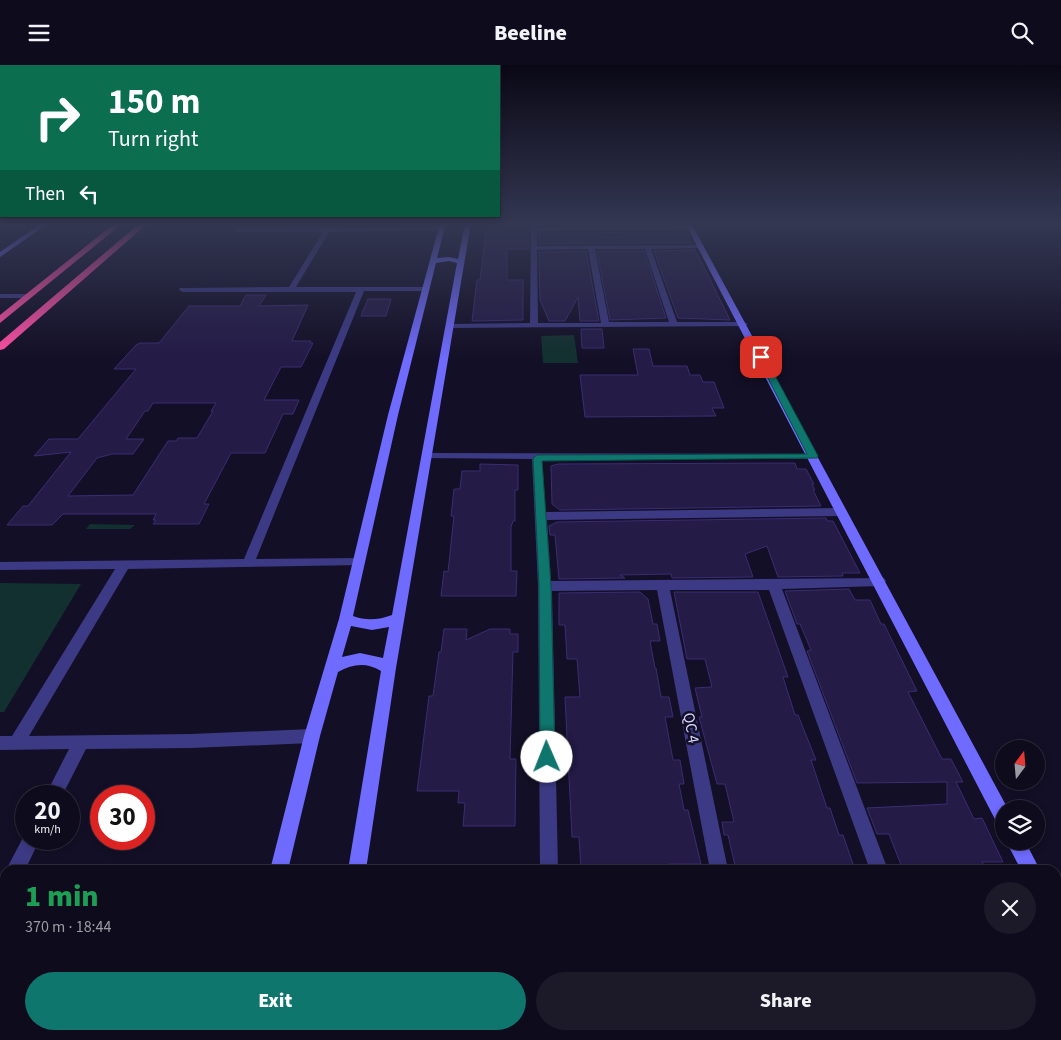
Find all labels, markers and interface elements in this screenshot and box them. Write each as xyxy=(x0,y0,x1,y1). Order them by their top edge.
text: Beeline xyxy=(494,17,567,49)
icon: menu xyxy=(25,19,53,47)
icon: search xyxy=(1008,19,1036,47)
text: 150 m xyxy=(108,77,200,127)
icon: right xyxy=(25,85,90,150)
text: Turn right xyxy=(108,123,198,155)
icon: left xyxy=(75,180,103,208)
text: Then xyxy=(25,181,65,208)
pin xyxy=(740,336,782,378)
icon: arrive xyxy=(747,343,775,371)
street label: QC 4 xyxy=(677,711,705,745)
position arrow xyxy=(520,730,572,782)
north arrow xyxy=(995,740,1045,790)
map controls xyxy=(995,740,1045,850)
speed limit sign: 30 xyxy=(90,785,155,850)
text: 20 xyxy=(34,793,61,829)
button: layers xyxy=(995,800,1045,850)
text: km/h xyxy=(34,821,61,838)
text: 1 min xyxy=(25,875,99,918)
button: close xyxy=(984,882,1036,934)
text: 370 m · 18:44 xyxy=(25,916,112,938)
button: Exit xyxy=(25,972,526,1030)
button: Share xyxy=(536,972,1036,1030)

